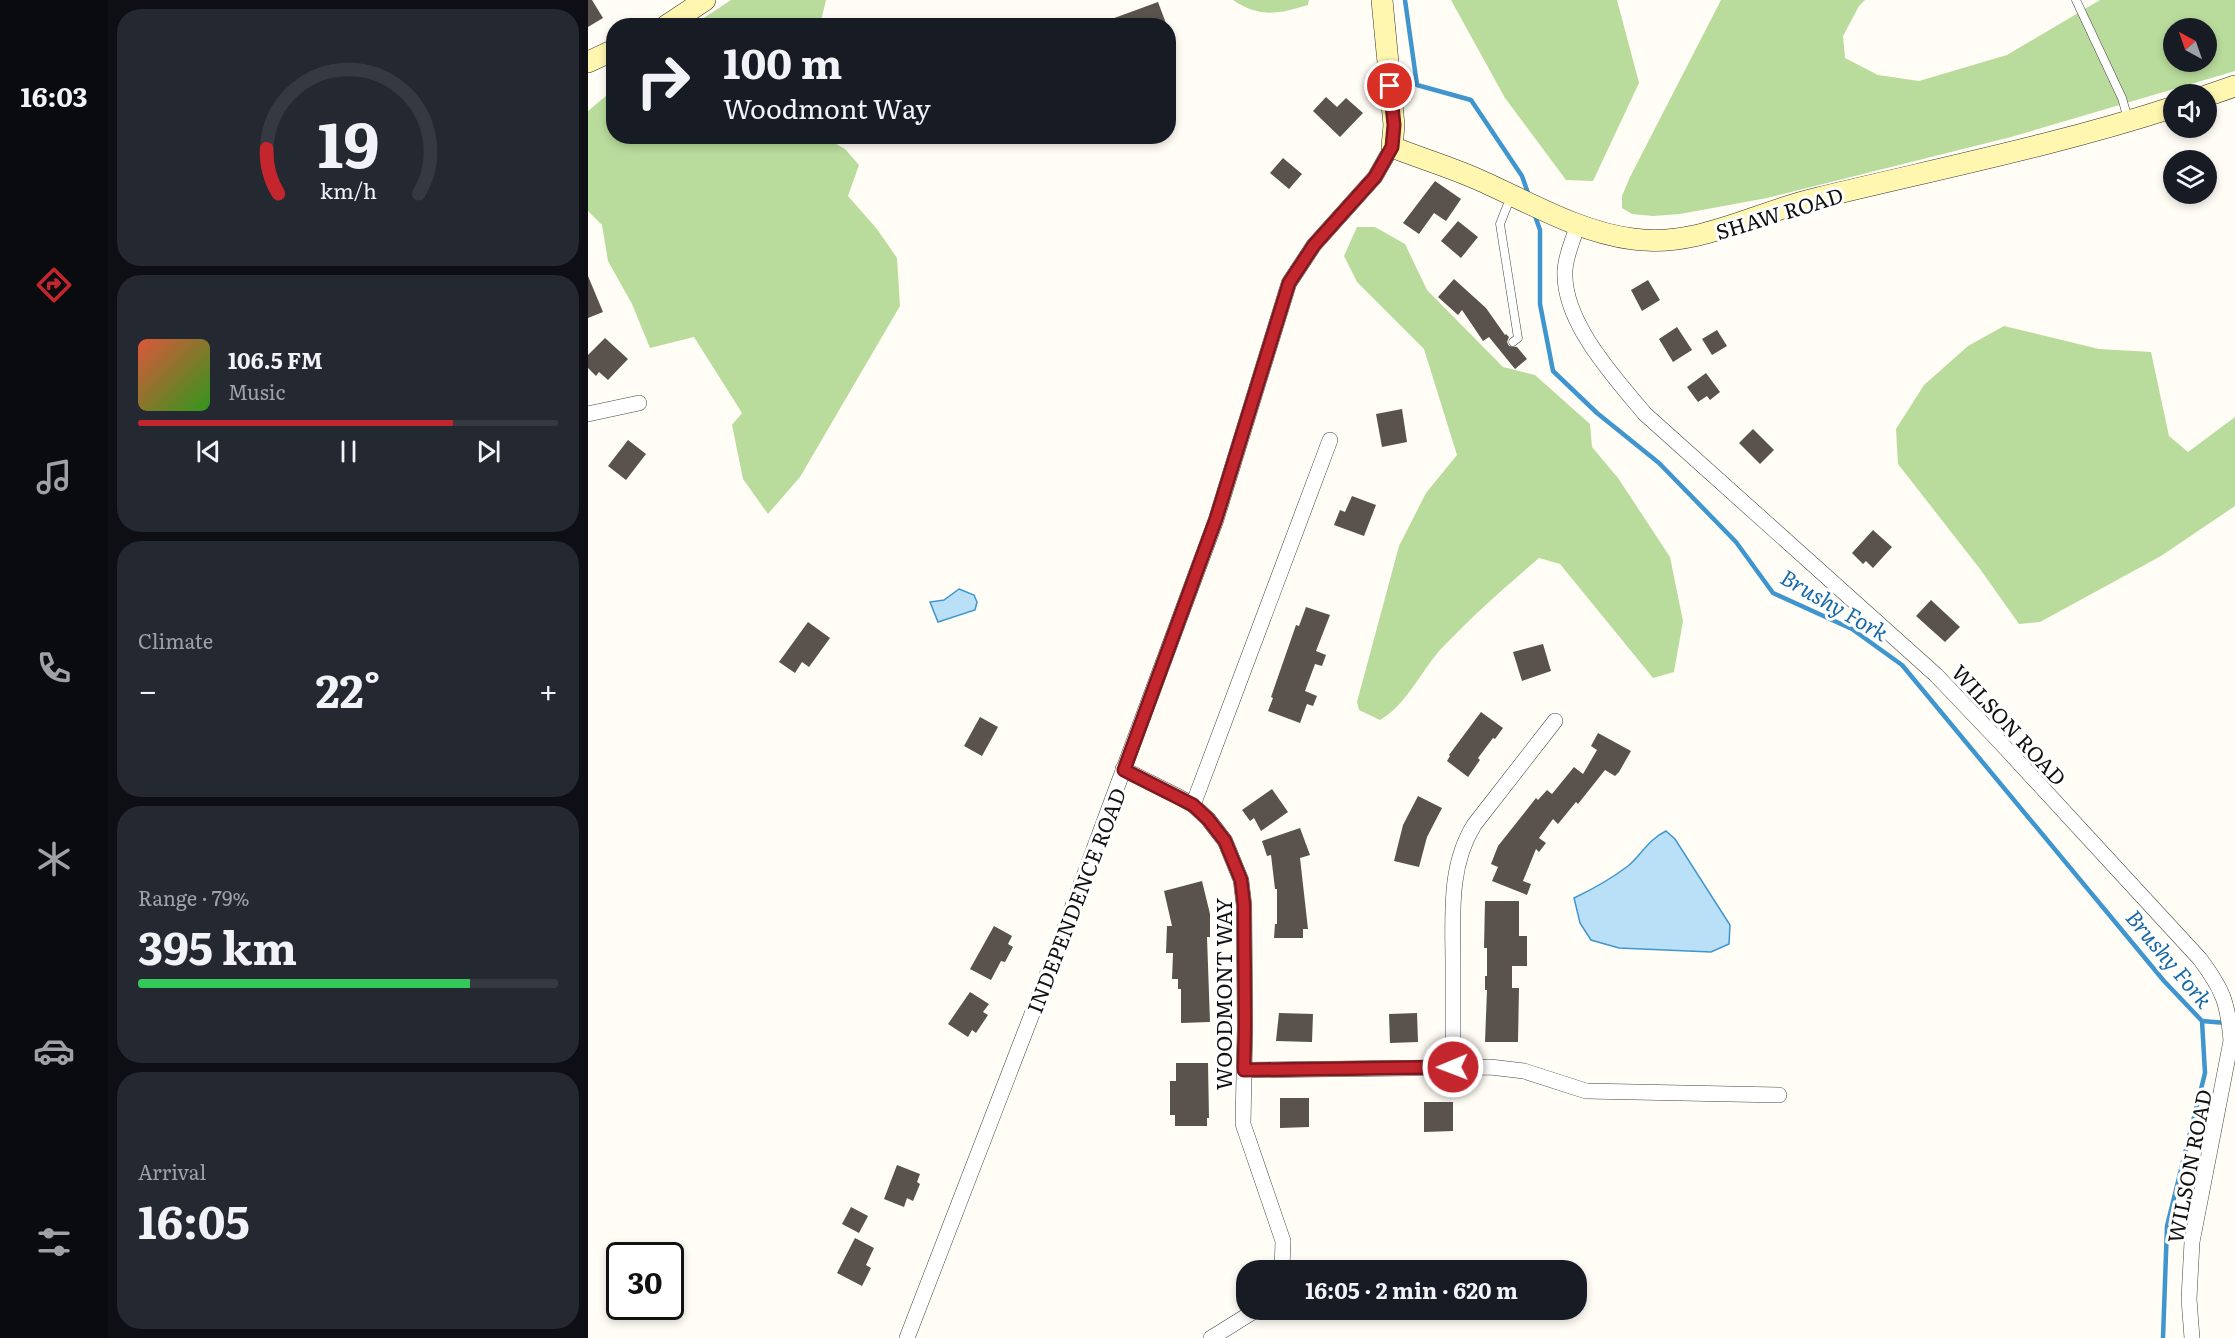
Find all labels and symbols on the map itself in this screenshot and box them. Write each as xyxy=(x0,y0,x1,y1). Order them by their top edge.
north arrow xyxy=(2163,18,2217,72)
pin xyxy=(1364,60,1415,111)
street label: SHAW ROAD xyxy=(1711,178,1847,246)
water label: Brushy Fork xyxy=(1775,560,1895,648)
street label: WILSON ROAD xyxy=(1946,656,2074,792)
street label: INDEPENDENCE ROAD xyxy=(1018,783,1132,1017)
street label: WOODMONT WAY xyxy=(1207,898,1238,1090)
water label: Brushy Fork xyxy=(2119,902,2221,1014)
position arrow xyxy=(1421,1035,1485,1099)
street label: WILSON ROAD xyxy=(2158,1087,2218,1245)
speed limit sign: 30 xyxy=(606,1242,684,1320)

